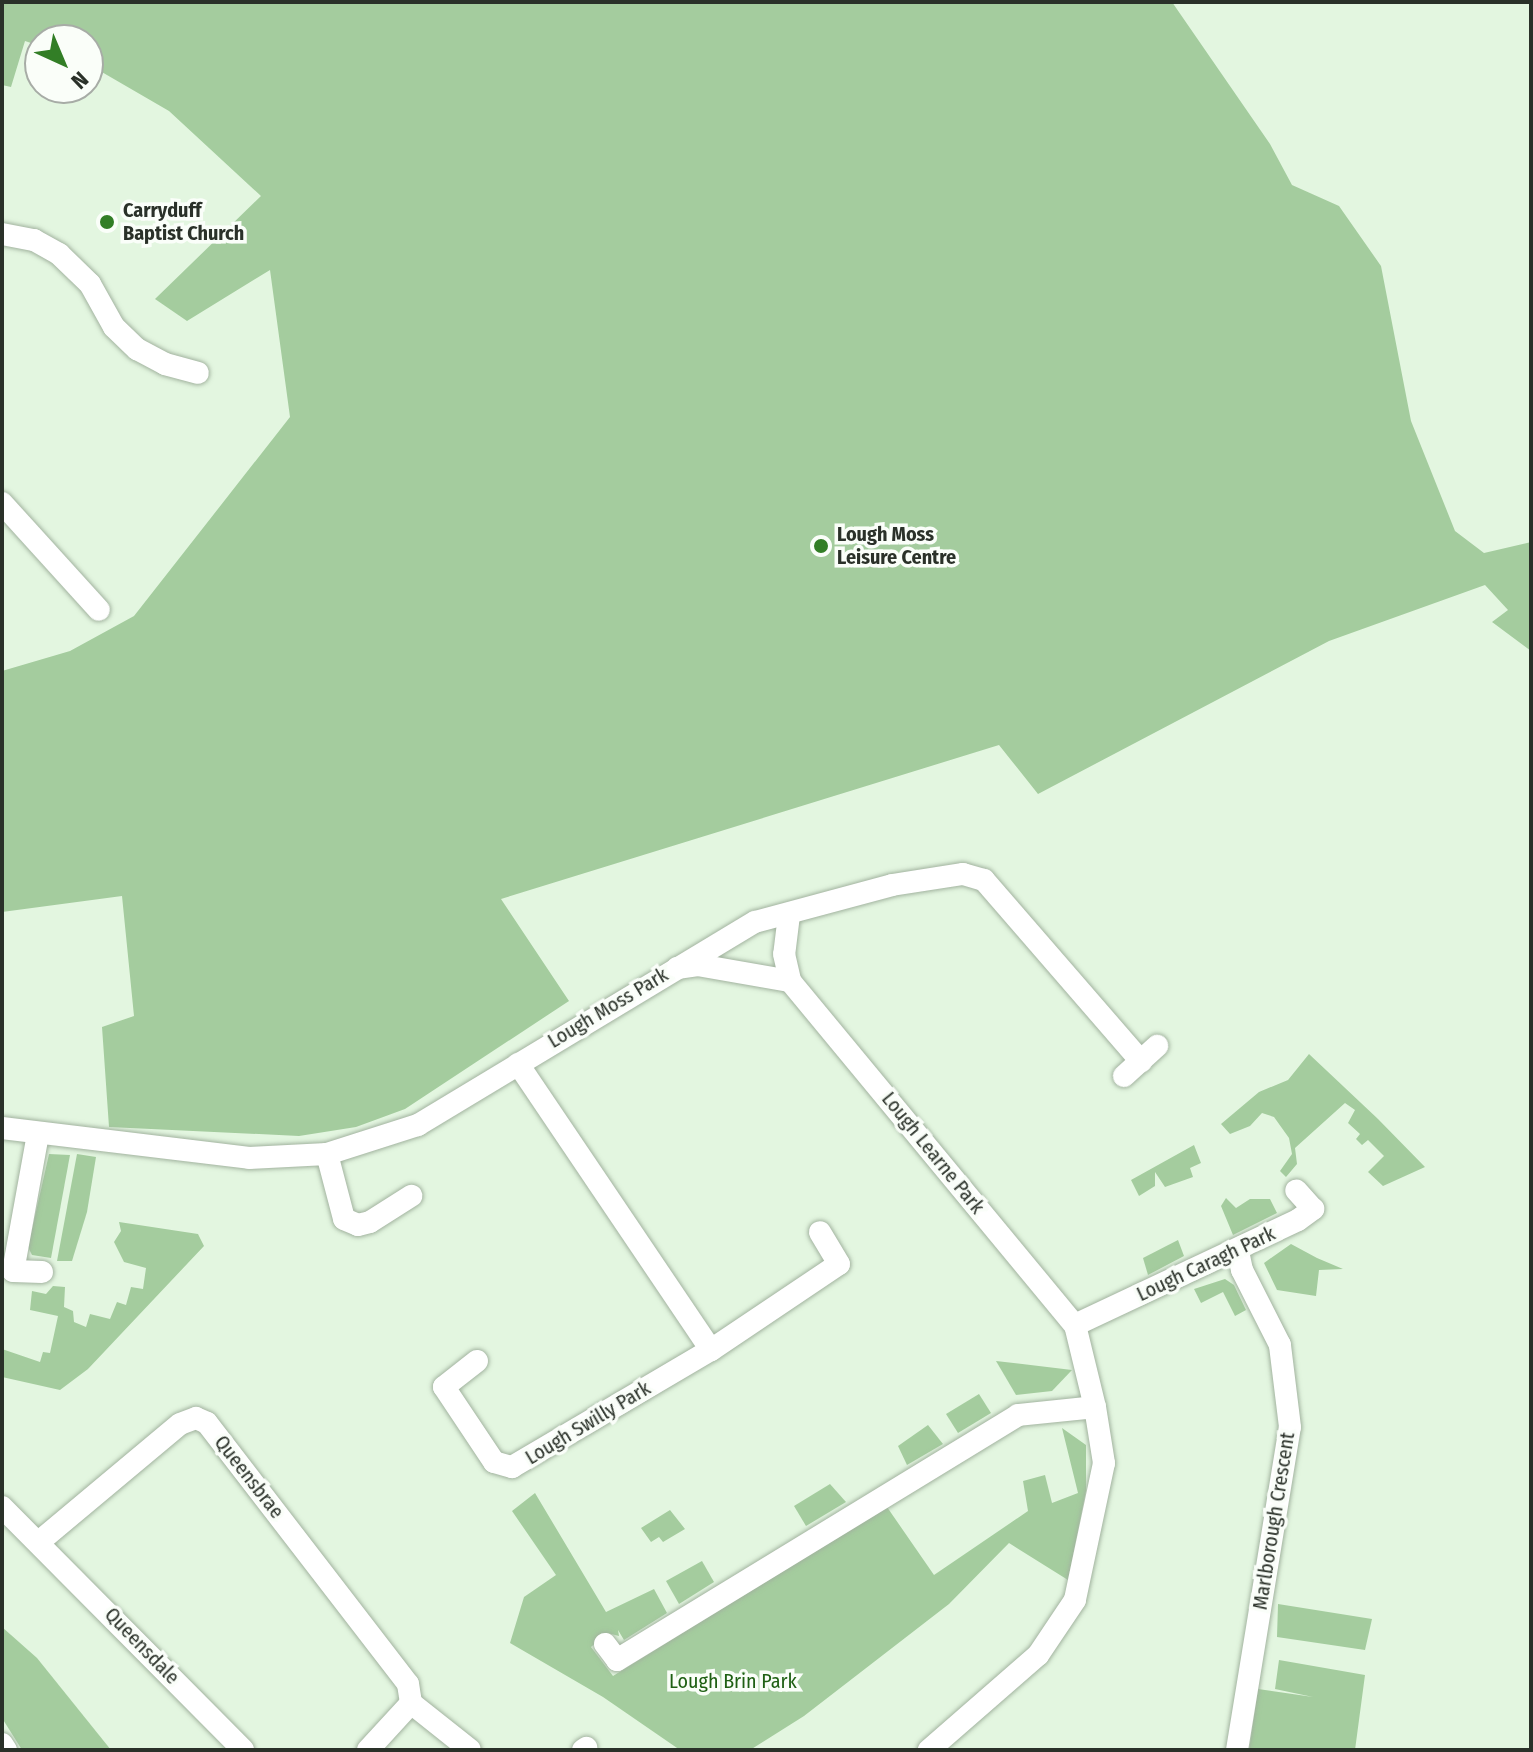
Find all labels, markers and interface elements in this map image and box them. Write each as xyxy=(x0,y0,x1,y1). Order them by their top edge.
north arrow xyxy=(24,24,104,104)
text: N xyxy=(66,66,94,94)
place label: Carryduff Baptist Church xyxy=(123,198,244,245)
marker: Carryduff Baptist Church xyxy=(98,213,116,231)
place label: Lough Moss Leisure Centre xyxy=(837,522,956,569)
marker: Lough Moss Leisure Centre xyxy=(812,537,830,555)
street label: Lough Moss Park xyxy=(544,963,672,1053)
street label: Lough Learne Park xyxy=(877,1087,989,1219)
street label: Lough Caragh Park xyxy=(1133,1221,1279,1307)
street label: Lough Swilly Park xyxy=(521,1376,655,1470)
street label: Queensbrae xyxy=(209,1431,289,1523)
street label: Marlborough Crescent xyxy=(1248,1431,1300,1611)
street label: Queensdale xyxy=(100,1603,184,1689)
park label: Lough Brin Park xyxy=(669,1669,797,1693)

